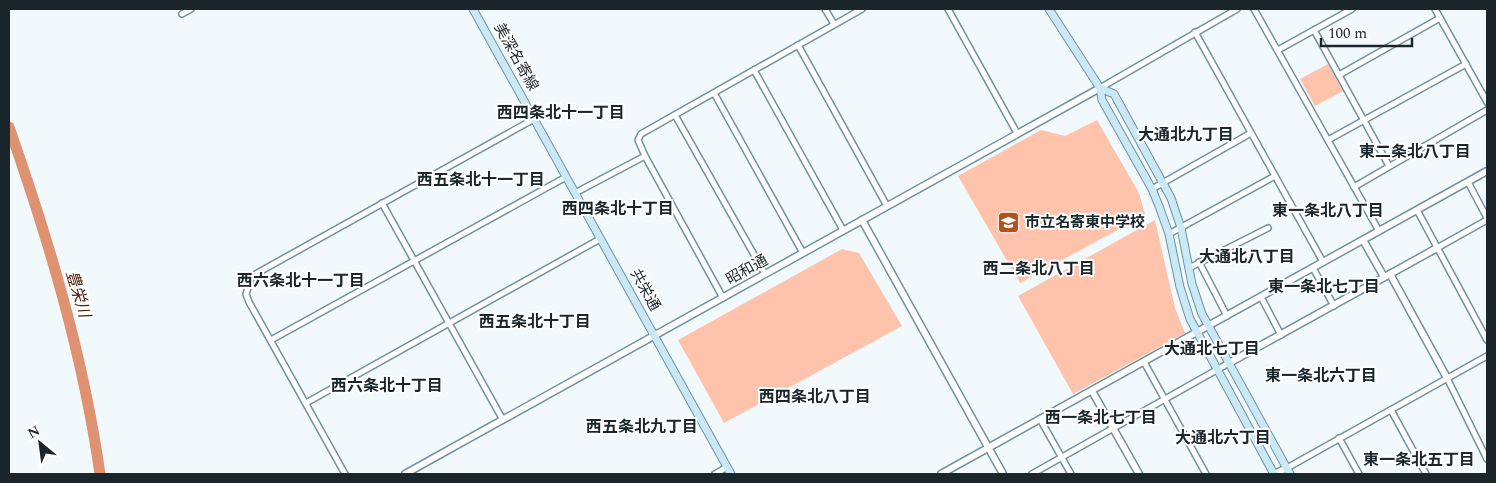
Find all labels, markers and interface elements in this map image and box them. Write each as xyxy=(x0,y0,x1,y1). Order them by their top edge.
scale bar xyxy=(1321,15,1412,47)
street label: 美深名寄線 xyxy=(488,19,544,95)
text: 100 m xyxy=(1328,22,1367,45)
district label: 西四条北十一丁目 xyxy=(497,101,625,125)
district label: 大通北九丁目 xyxy=(1138,123,1234,147)
district label: 東二条北八丁目 xyxy=(1359,140,1471,164)
district label: 西五条北十一丁目 xyxy=(417,168,545,192)
district label: 西四条北十丁目 xyxy=(562,197,674,221)
district label: 東一条北八丁目 xyxy=(1272,199,1384,223)
school or university icon: 市立名寄東中学校 xyxy=(997,210,1021,234)
place label: 市立名寄東中学校 xyxy=(1025,211,1145,234)
district label: 大通北八丁目 xyxy=(1199,245,1295,269)
street label: 昭和通 xyxy=(722,249,772,291)
district label: 西二条北八丁目 xyxy=(983,257,1095,281)
street label: 共栄通 xyxy=(624,265,666,315)
water label: 豊栄川 xyxy=(60,268,97,322)
district label: 西六条北十一丁目 xyxy=(237,269,365,293)
district label: 東一条北七丁目 xyxy=(1268,275,1380,299)
district label: 西五条北十丁目 xyxy=(479,310,591,334)
district label: 大通北七丁目 xyxy=(1164,337,1260,361)
district label: 東一条北六丁目 xyxy=(1265,364,1377,388)
district label: 西六条北十丁目 xyxy=(331,374,443,398)
district label: 西四条北八丁目 xyxy=(759,385,871,409)
district label: 西一条北七丁目 xyxy=(1045,406,1157,430)
district label: 西五条北九丁目 xyxy=(586,415,698,439)
north arrow xyxy=(15,418,65,468)
text: N xyxy=(24,420,44,444)
district label: 大通北六丁目 xyxy=(1175,426,1271,450)
district label: 東一条北五丁目 xyxy=(1363,448,1475,472)

